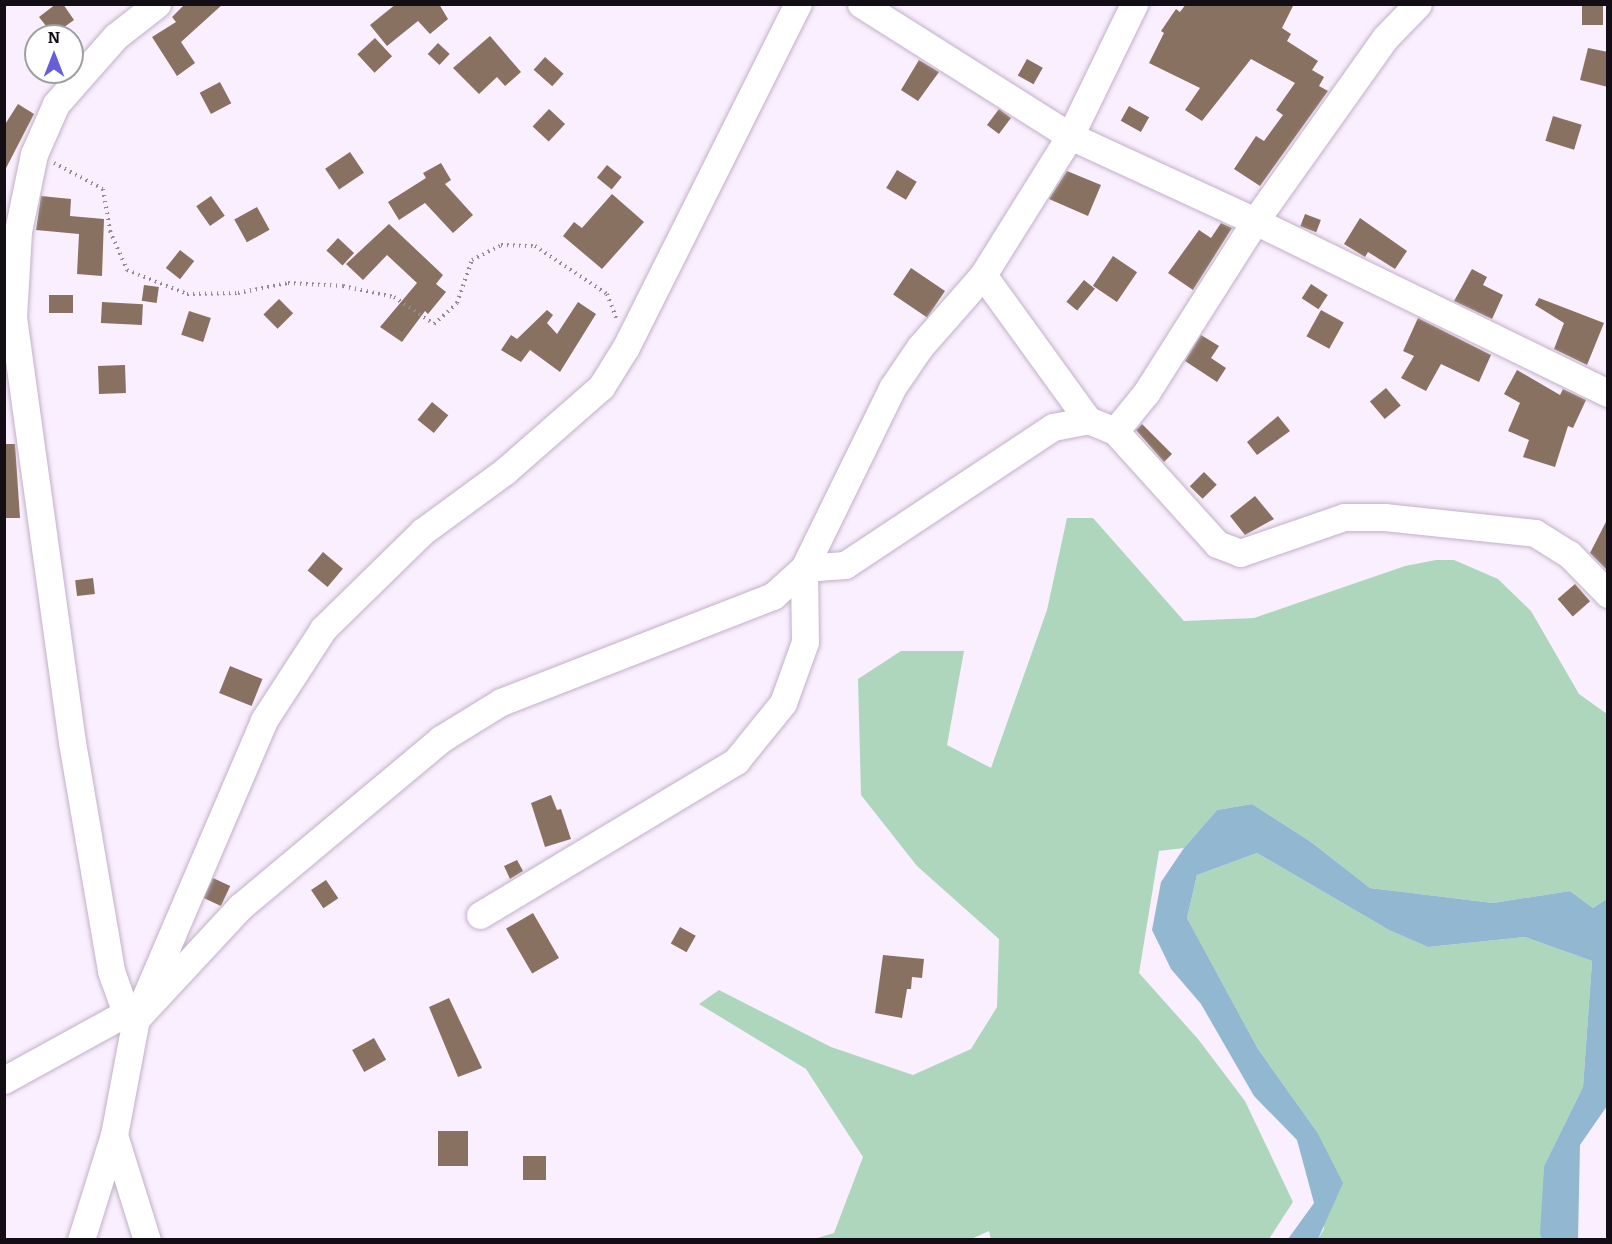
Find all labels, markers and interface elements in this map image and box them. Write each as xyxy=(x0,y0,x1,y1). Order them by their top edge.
north arrow xyxy=(24,24,84,84)
text: N xyxy=(48,28,60,47)

